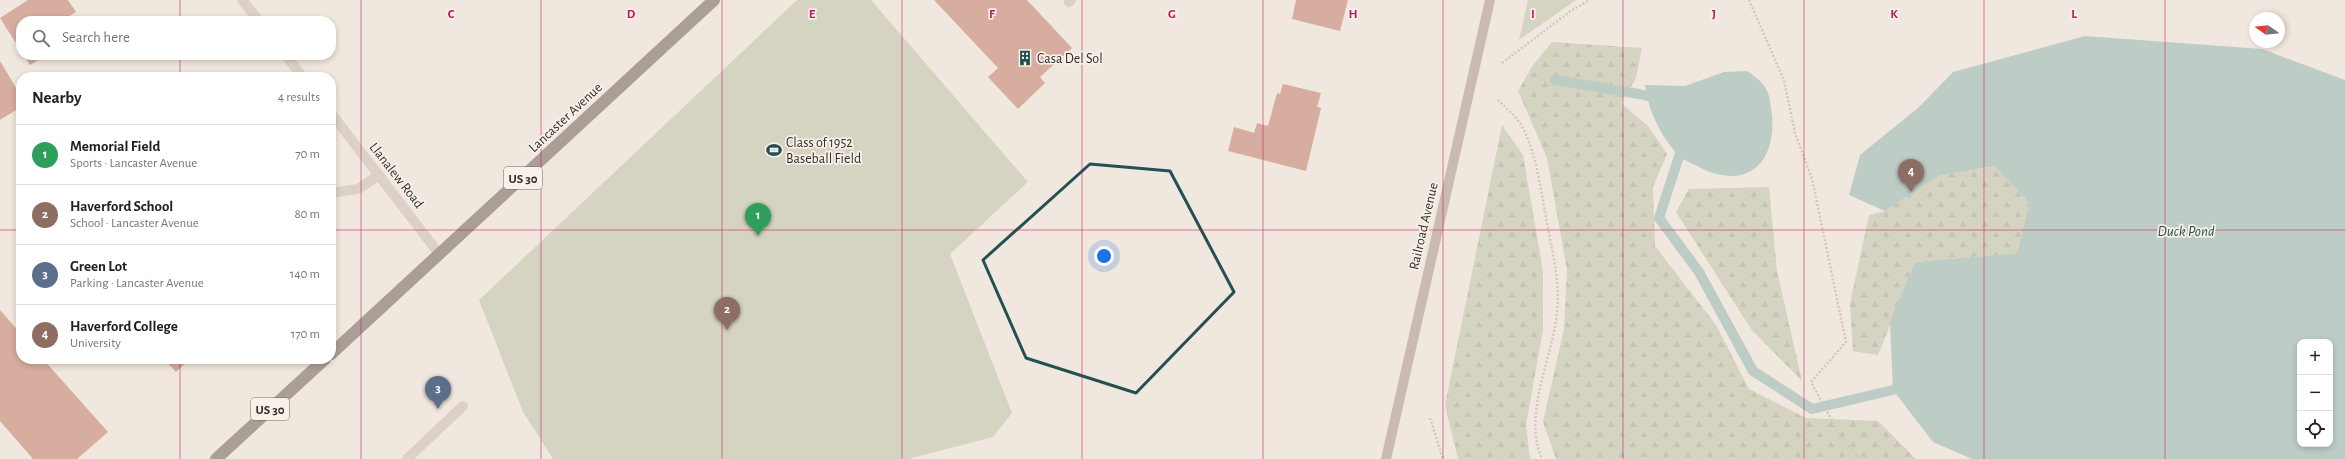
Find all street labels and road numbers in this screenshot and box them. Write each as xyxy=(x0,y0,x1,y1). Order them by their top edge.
street label: Lancaster Avenue xyxy=(526,80,605,155)
street label: Llanalew Road xyxy=(366,140,426,211)
road number: US 30 xyxy=(504,167,542,189)
street label: Railroad Avenue xyxy=(1407,181,1441,271)
road number: US 30 xyxy=(251,398,289,420)

